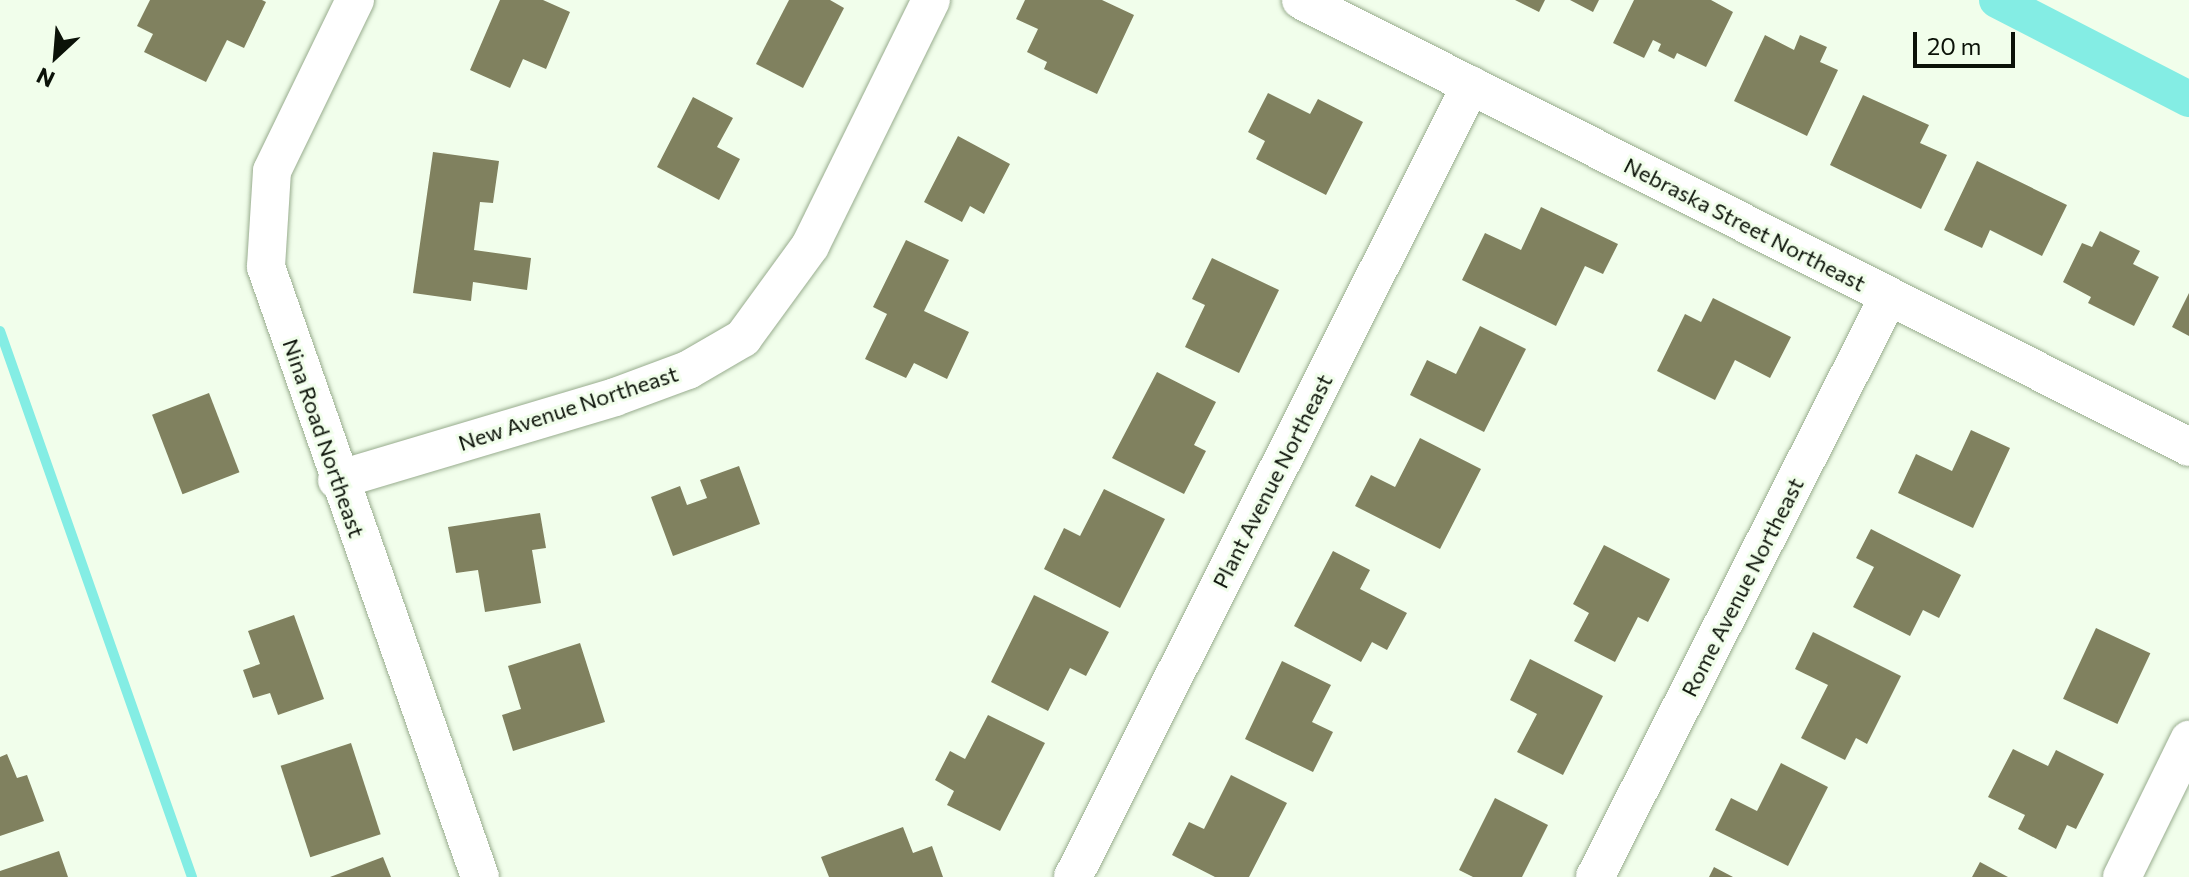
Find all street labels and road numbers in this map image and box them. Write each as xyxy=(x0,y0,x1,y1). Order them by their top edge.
street label: Nebraska Street Northeast xyxy=(1620,152,1870,296)
street label: Nina Road Northeast xyxy=(278,335,370,541)
street label: New Avenue Northeast xyxy=(455,360,681,456)
street label: Plant Avenue Northeast xyxy=(1207,370,1337,592)
street label: Rome Avenue Northeast xyxy=(1675,473,1809,701)

